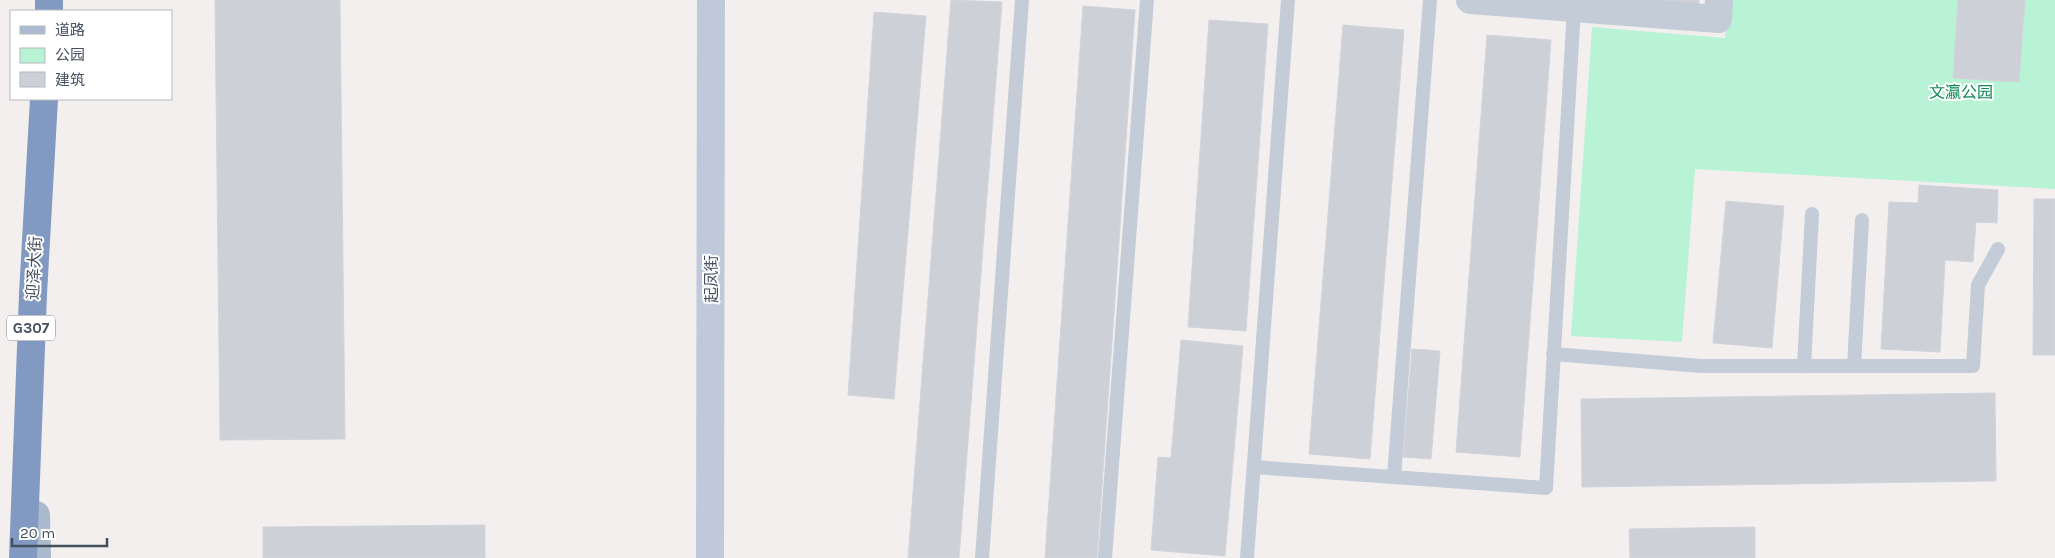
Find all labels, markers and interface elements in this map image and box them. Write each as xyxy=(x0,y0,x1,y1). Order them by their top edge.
legend xyxy=(10,10,172,100)
text: 道路 xyxy=(55,21,85,39)
text: 公园 xyxy=(55,46,85,64)
text: 建筑 xyxy=(55,71,85,89)
park label: 文瀛公园 xyxy=(1929,83,1993,102)
street label: 迎泽大街 xyxy=(23,236,45,300)
street label: 起凤街 xyxy=(702,255,721,303)
road number: G307 xyxy=(7,316,55,340)
scale bar xyxy=(12,516,108,548)
text: 20 m xyxy=(20,524,55,542)

